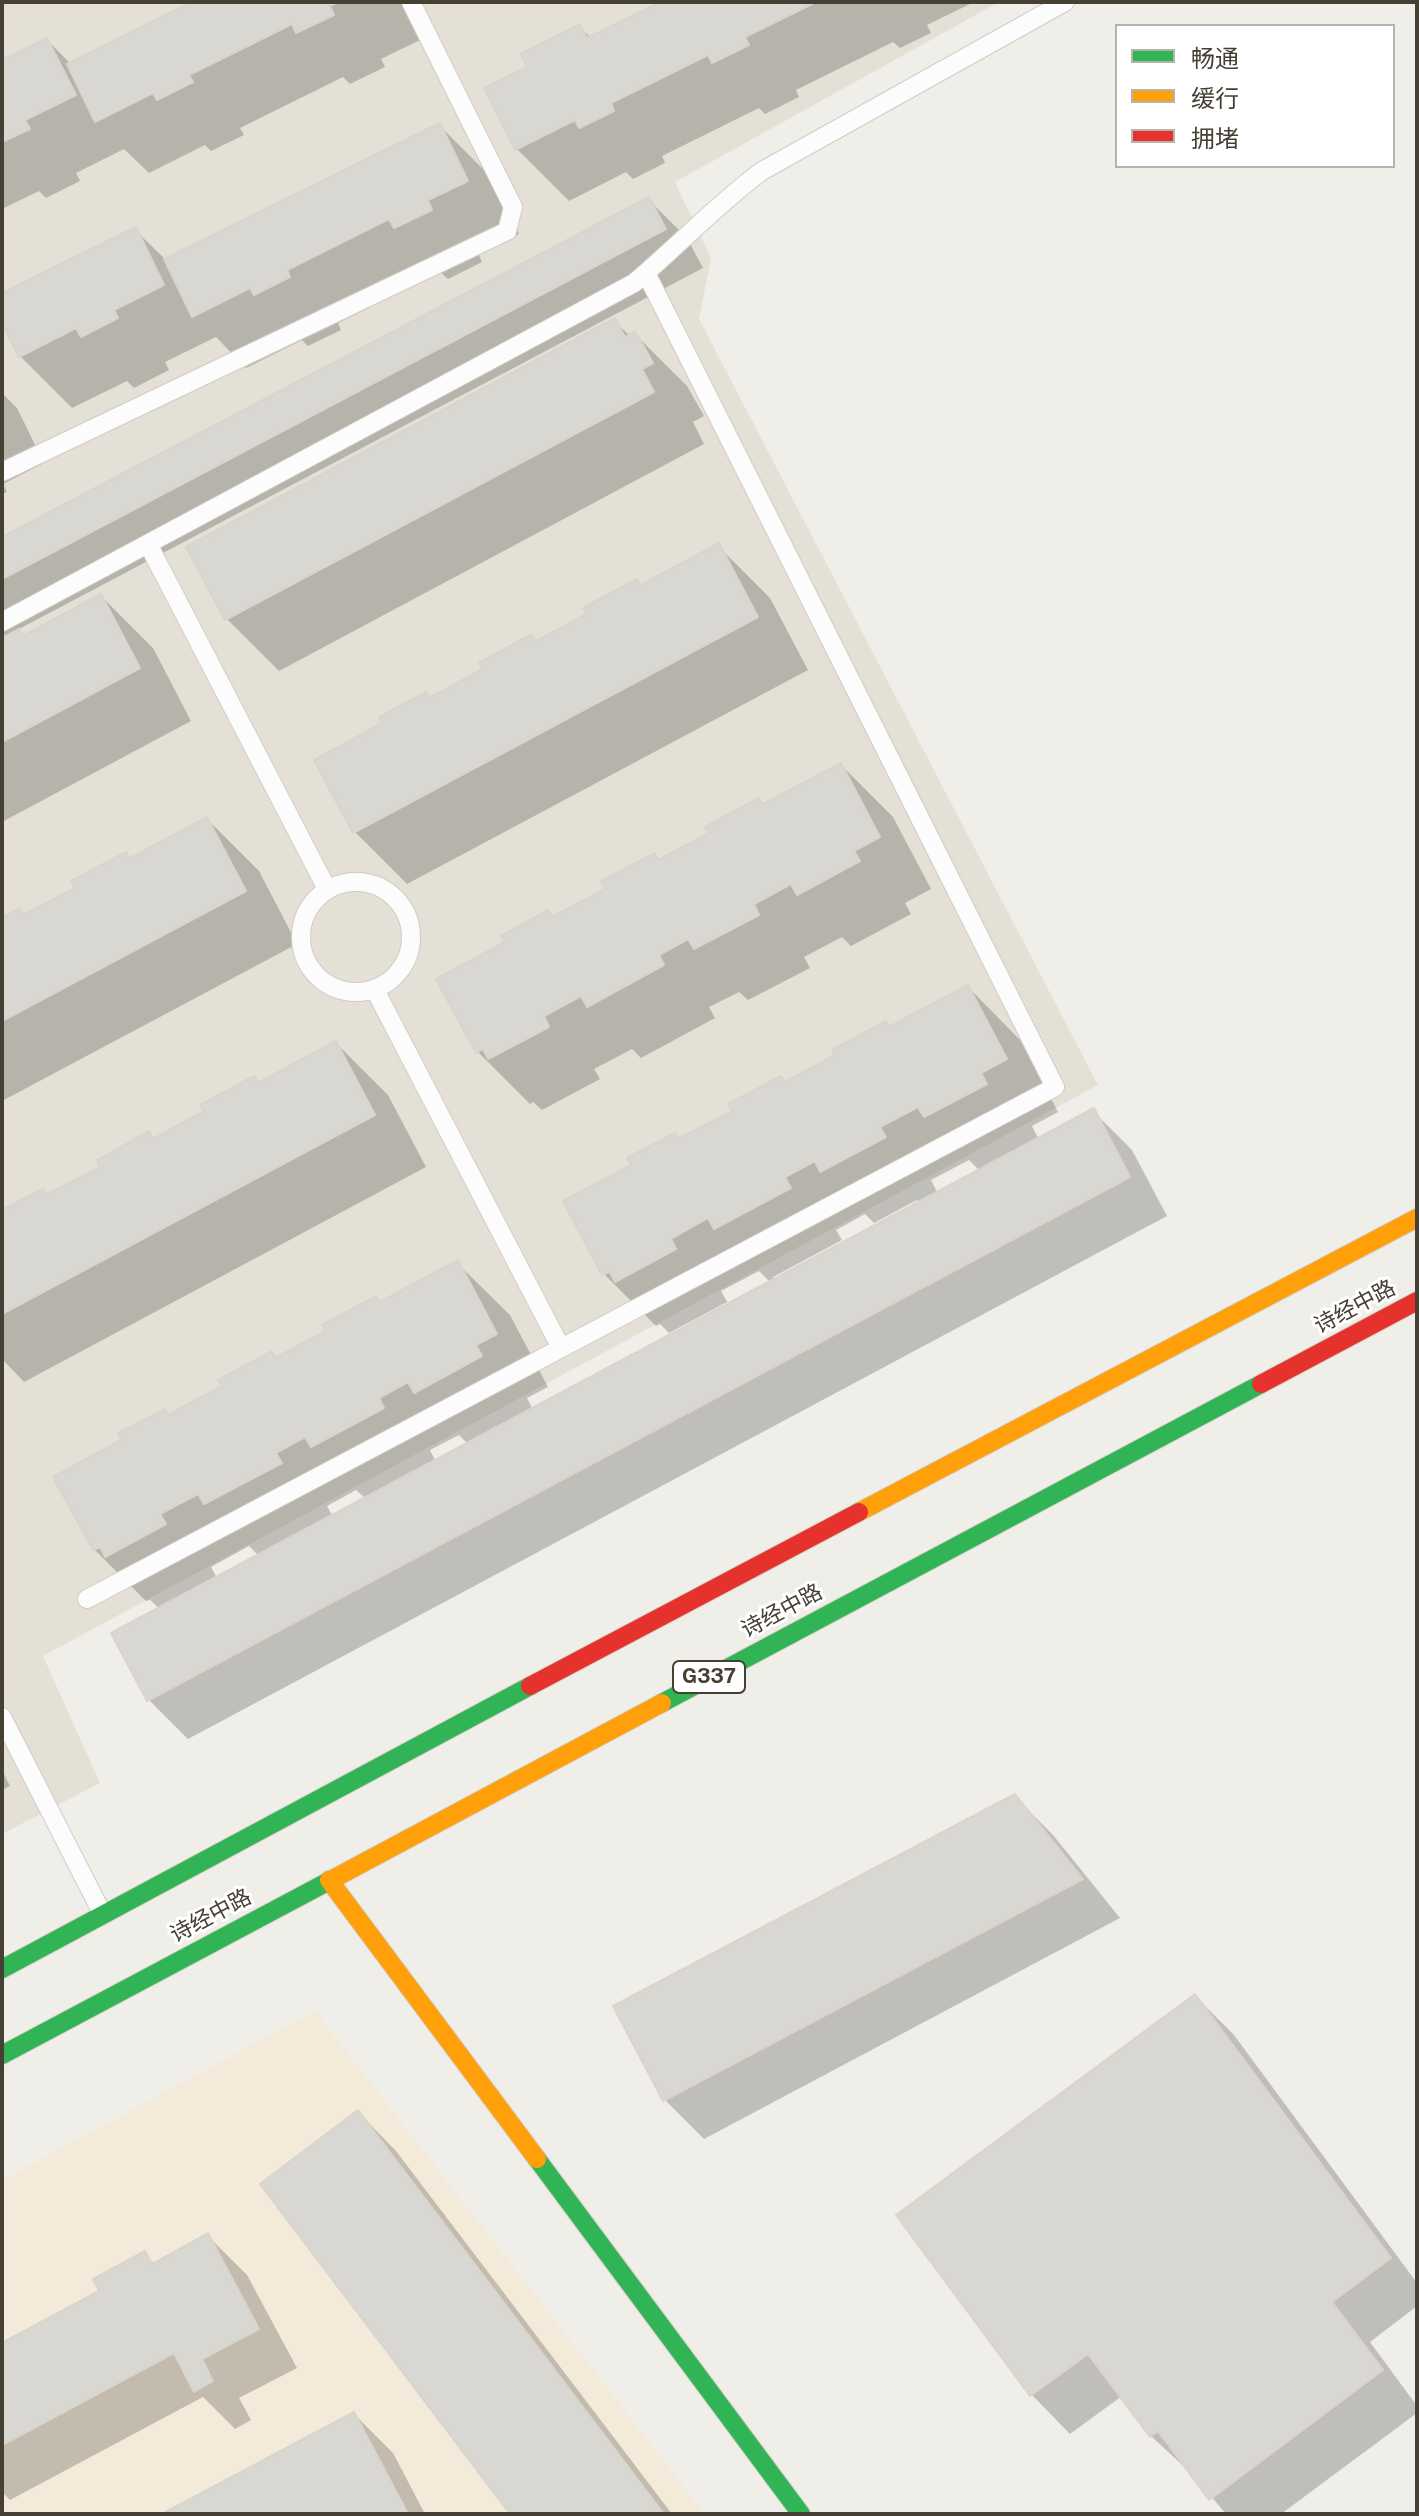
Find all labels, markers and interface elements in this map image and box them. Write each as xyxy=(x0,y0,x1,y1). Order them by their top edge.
legend xyxy=(1115,24,1395,168)
text: 畅通 xyxy=(1191,44,1239,72)
text: 缓行 xyxy=(1191,84,1239,112)
text: 拥堵 xyxy=(1191,124,1239,152)
street label: 诗经中路 xyxy=(1310,1275,1400,1339)
street label: 诗经中路 xyxy=(737,1579,827,1643)
road number: G337 xyxy=(673,1661,745,1693)
street label: 诗经中路 xyxy=(166,1884,256,1948)

